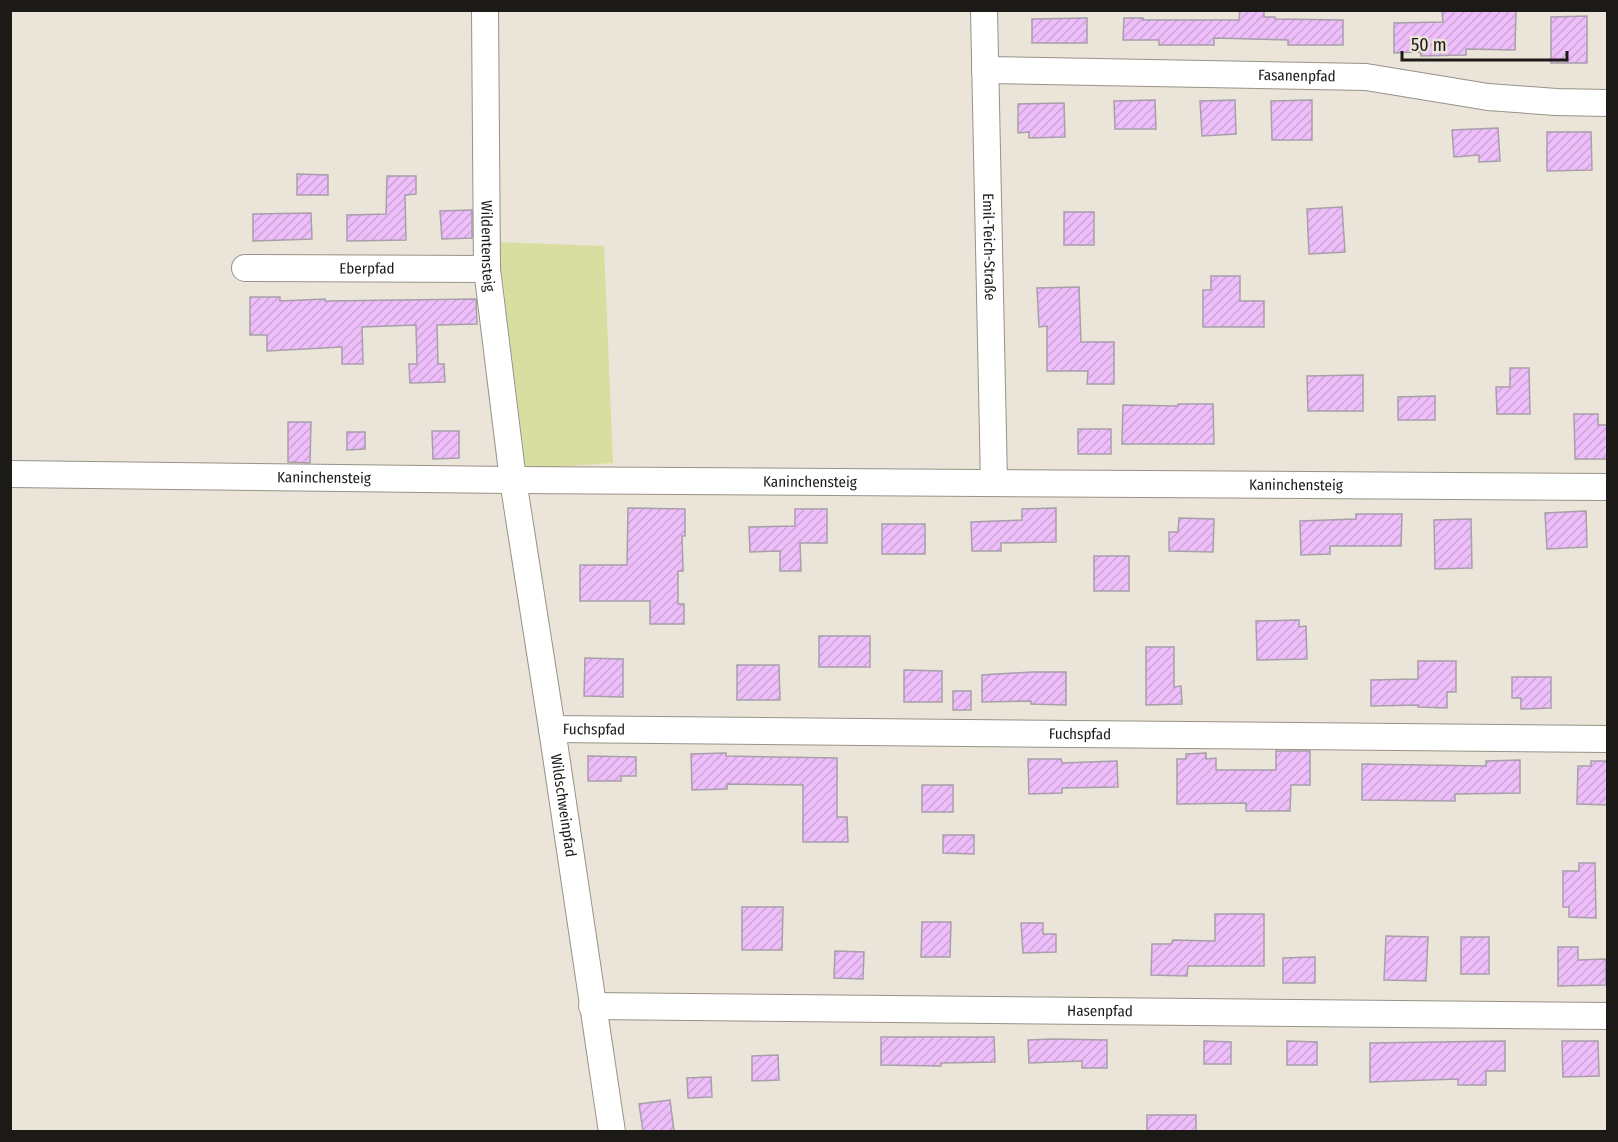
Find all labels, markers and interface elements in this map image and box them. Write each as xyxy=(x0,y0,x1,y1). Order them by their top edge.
scale bar xyxy=(1402,24,1567,62)
text: 50 m xyxy=(1411,34,1447,56)
street label: Fasanenpfad xyxy=(1258,66,1336,85)
street label: Emil-Teich-Straße xyxy=(979,193,999,301)
street label: Wildentensteig xyxy=(477,200,499,293)
street label: Eberpfad xyxy=(339,259,395,278)
street label: Kaninchensteig xyxy=(277,468,371,487)
street label: Kaninchensteig xyxy=(763,473,857,491)
street label: Kaninchensteig xyxy=(1249,476,1343,494)
street label: Fuchspfad xyxy=(563,720,625,739)
street label: Fuchspfad xyxy=(1049,725,1111,743)
street label: Wildschweinpfad xyxy=(547,753,580,858)
street label: Hasenpfad xyxy=(1067,1002,1133,1020)

